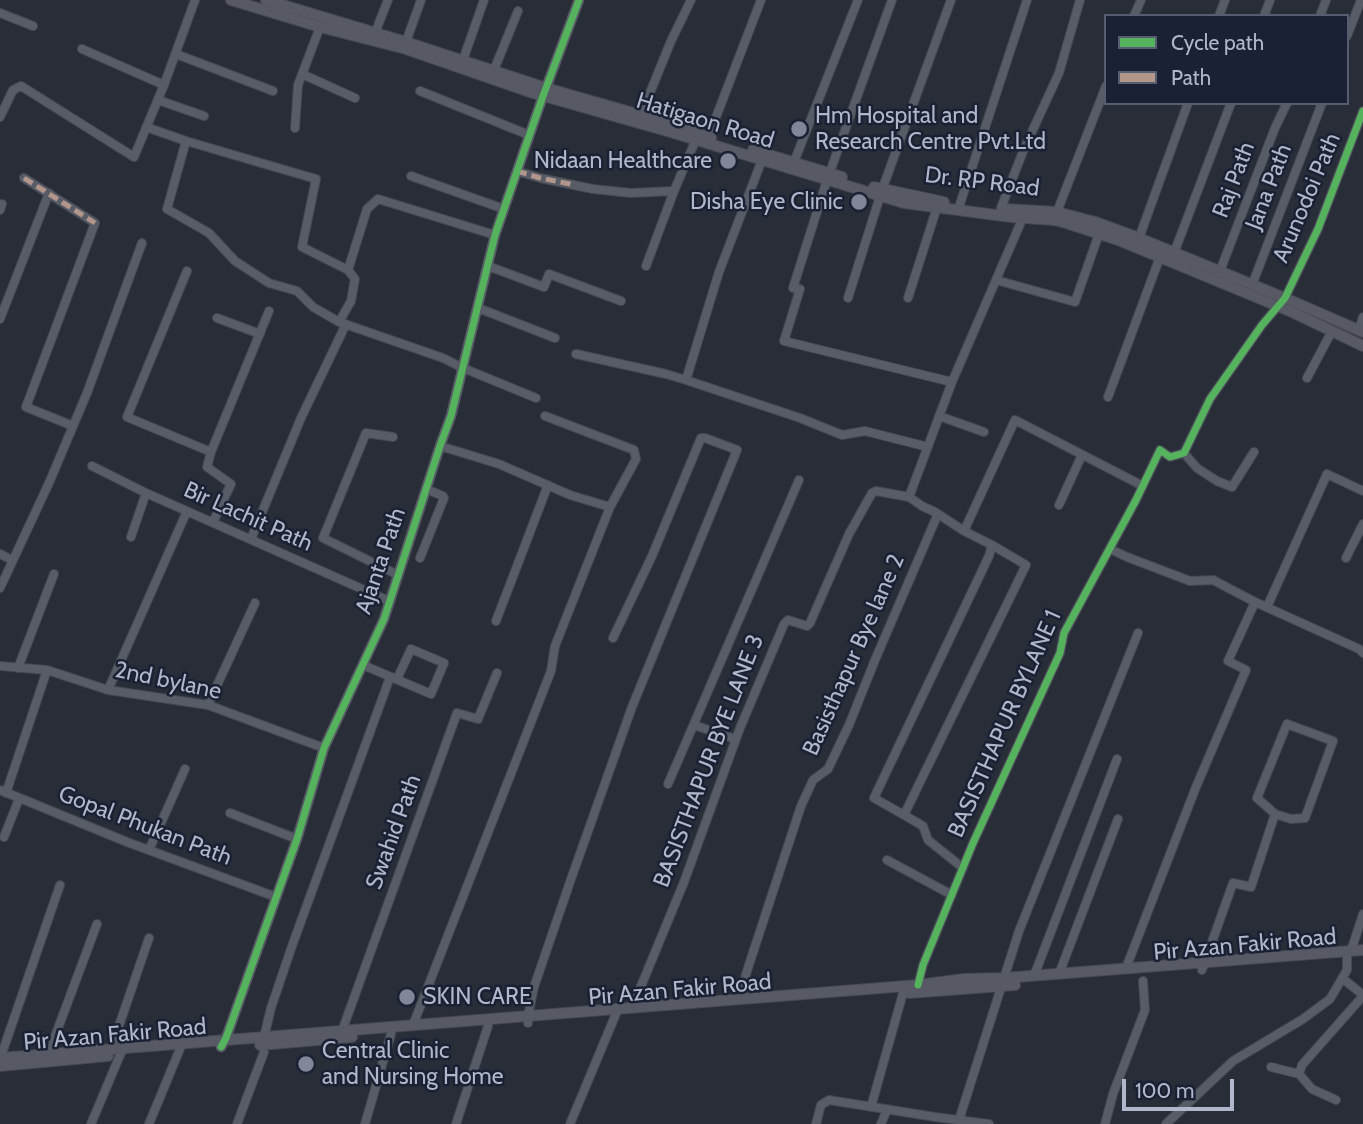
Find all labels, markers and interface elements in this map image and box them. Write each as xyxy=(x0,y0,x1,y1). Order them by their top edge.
legend xyxy=(1104,14,1349,105)
text: Cycle path xyxy=(1171,30,1264,55)
text: Path xyxy=(1171,65,1211,90)
street label: Hatigaon Road xyxy=(633,87,777,155)
place label: Hm Hospital and Research Centre Pvt.Ltd xyxy=(815,102,1046,156)
marker: Hm Hospital and Research Centre Pvt.Ltd xyxy=(789,119,809,139)
street label: Arunodoi Path xyxy=(1267,129,1347,267)
street label: Raj Path xyxy=(1207,138,1261,222)
street label: Jana Path xyxy=(1240,140,1298,234)
place label: Nidaan Healthcare xyxy=(534,147,712,175)
marker: Nidaan Healthcare xyxy=(718,151,738,171)
street label: Dr. RP Road xyxy=(923,161,1041,203)
place label: Disha Eye Clinic xyxy=(690,188,843,216)
marker: Disha Eye Clinic xyxy=(849,192,869,212)
street label: Bir Lachit Path xyxy=(179,476,317,558)
street label: Ajanta Path xyxy=(350,504,412,618)
street label: Basisthapur Bye lane 2 xyxy=(797,550,911,760)
street label: BASISTHAPUR BYLANE 1 xyxy=(942,606,1068,842)
street label: BASISTHAPUR BYE LANE 3 xyxy=(648,631,770,891)
street label: 2nd bylane xyxy=(112,656,224,706)
street label: Swahid Path xyxy=(361,771,427,893)
street label: Gopal Phukan Path xyxy=(55,780,235,872)
street label: Pir Azan Fakir Road xyxy=(1152,923,1338,967)
street label: Pir Azan Fakir Road xyxy=(587,968,773,1012)
place label: SKIN CARE xyxy=(423,983,532,1011)
marker: SKIN CARE xyxy=(397,987,417,1007)
street label: Pir Azan Fakir Road xyxy=(22,1013,208,1057)
place label: Central Clinic and Nursing Home xyxy=(322,1037,503,1091)
marker: Central Clinic and Nursing Home xyxy=(296,1054,316,1074)
scale bar xyxy=(1125,1064,1237,1108)
text: 100 m xyxy=(1135,1078,1194,1103)

